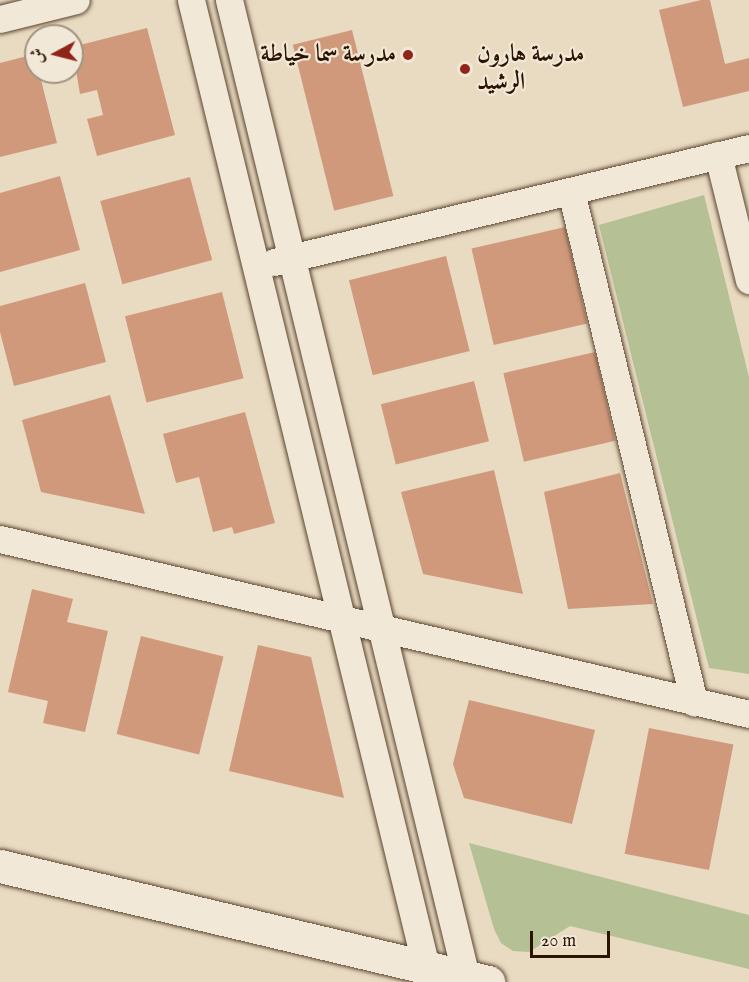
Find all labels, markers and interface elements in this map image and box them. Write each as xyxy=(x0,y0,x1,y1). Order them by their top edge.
north arrow xyxy=(24,24,84,84)
place label: مدرسة سما خياطة xyxy=(261,41,396,69)
place label: مدرسة هارون الرشيد xyxy=(477,41,584,97)
text: ش xyxy=(27,47,49,65)
marker: مدرسة سما خياطة xyxy=(401,48,415,62)
marker: مدرسة هارون الرشيد xyxy=(458,62,472,76)
scale bar xyxy=(533,919,612,957)
text: 20 m xyxy=(541,930,576,953)

